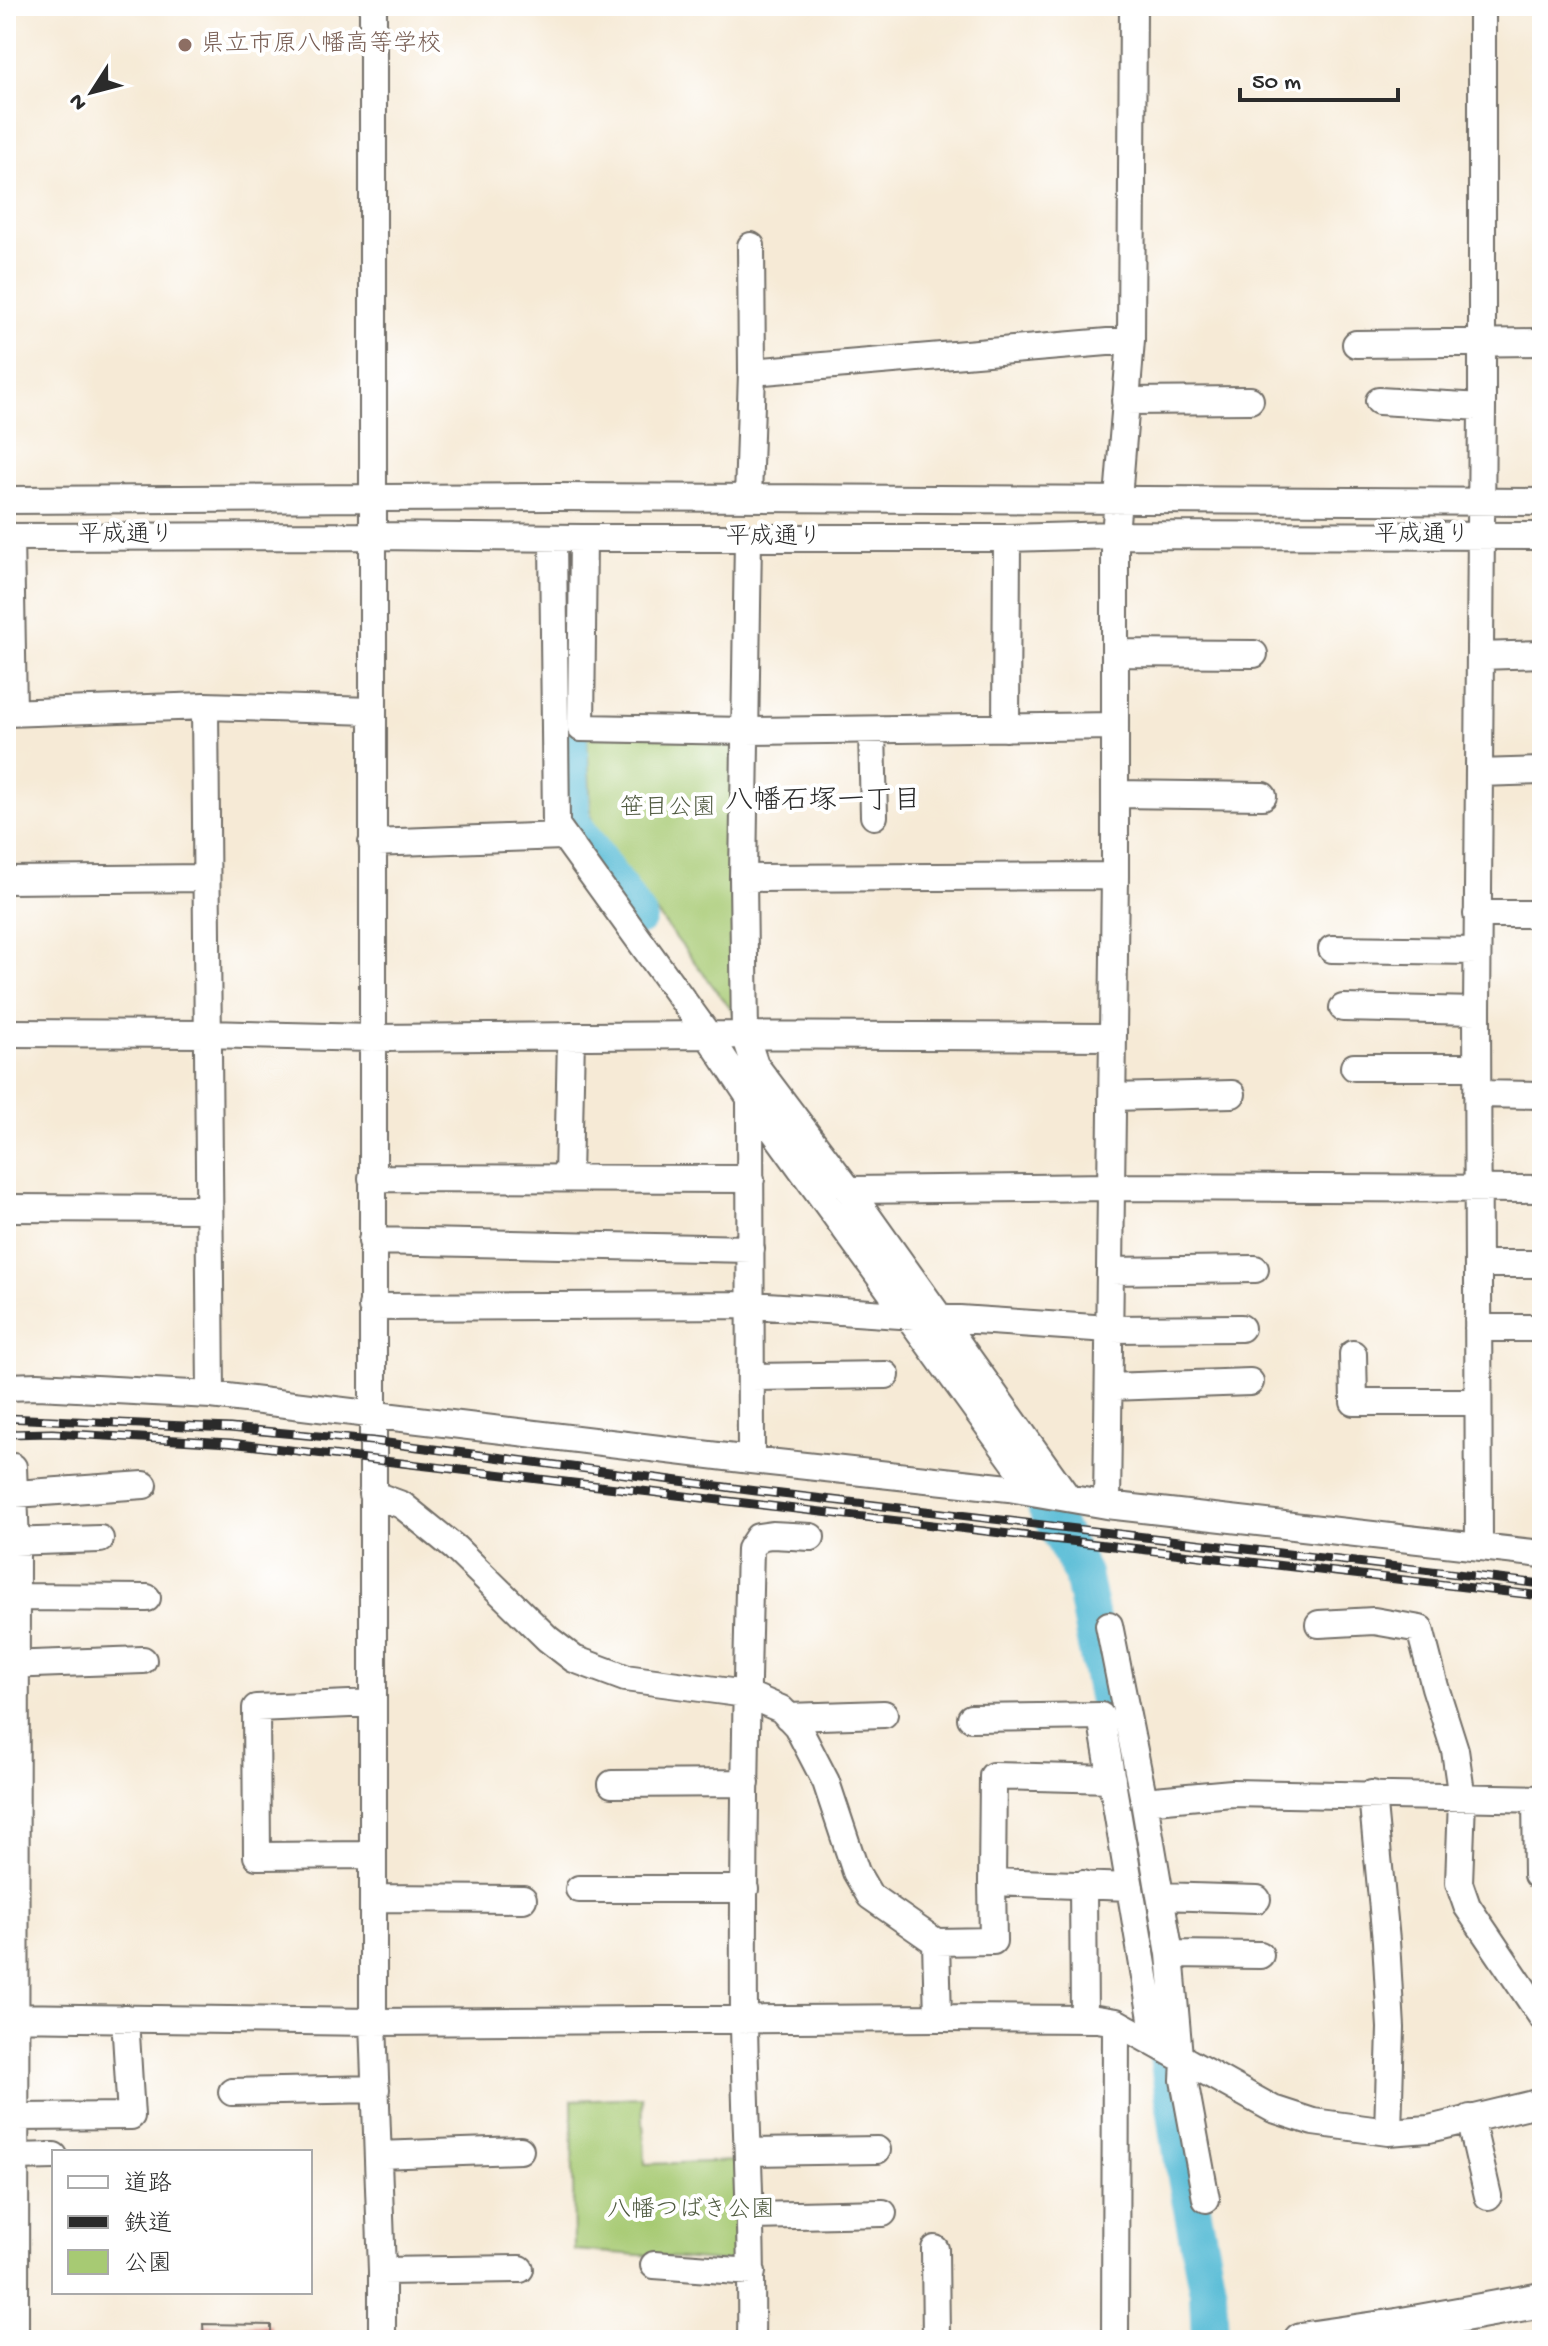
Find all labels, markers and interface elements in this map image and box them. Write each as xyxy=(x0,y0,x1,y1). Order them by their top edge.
place label: 県立市原八幡高等学校 xyxy=(201,30,441,60)
marker: 県立市原八幡高等学校 xyxy=(176,36,194,54)
north arrow xyxy=(52,52,132,132)
scale bar xyxy=(1240,52,1398,102)
text: 50 m xyxy=(1252,69,1301,98)
text: N xyxy=(64,88,94,115)
street label: 平成通り xyxy=(78,521,174,551)
street label: 平成通り xyxy=(1374,521,1470,551)
street label: 平成通り xyxy=(726,523,822,553)
district label: 八幡石塚一丁目 xyxy=(725,785,921,819)
park label: 笹目公園 xyxy=(620,794,716,824)
legend xyxy=(52,2150,312,2294)
text: 道路 xyxy=(124,2170,172,2200)
park label: 八幡つばき公園 xyxy=(607,2197,775,2226)
text: 鉄道 xyxy=(124,2210,172,2240)
text: 公園 xyxy=(124,2251,172,2280)

